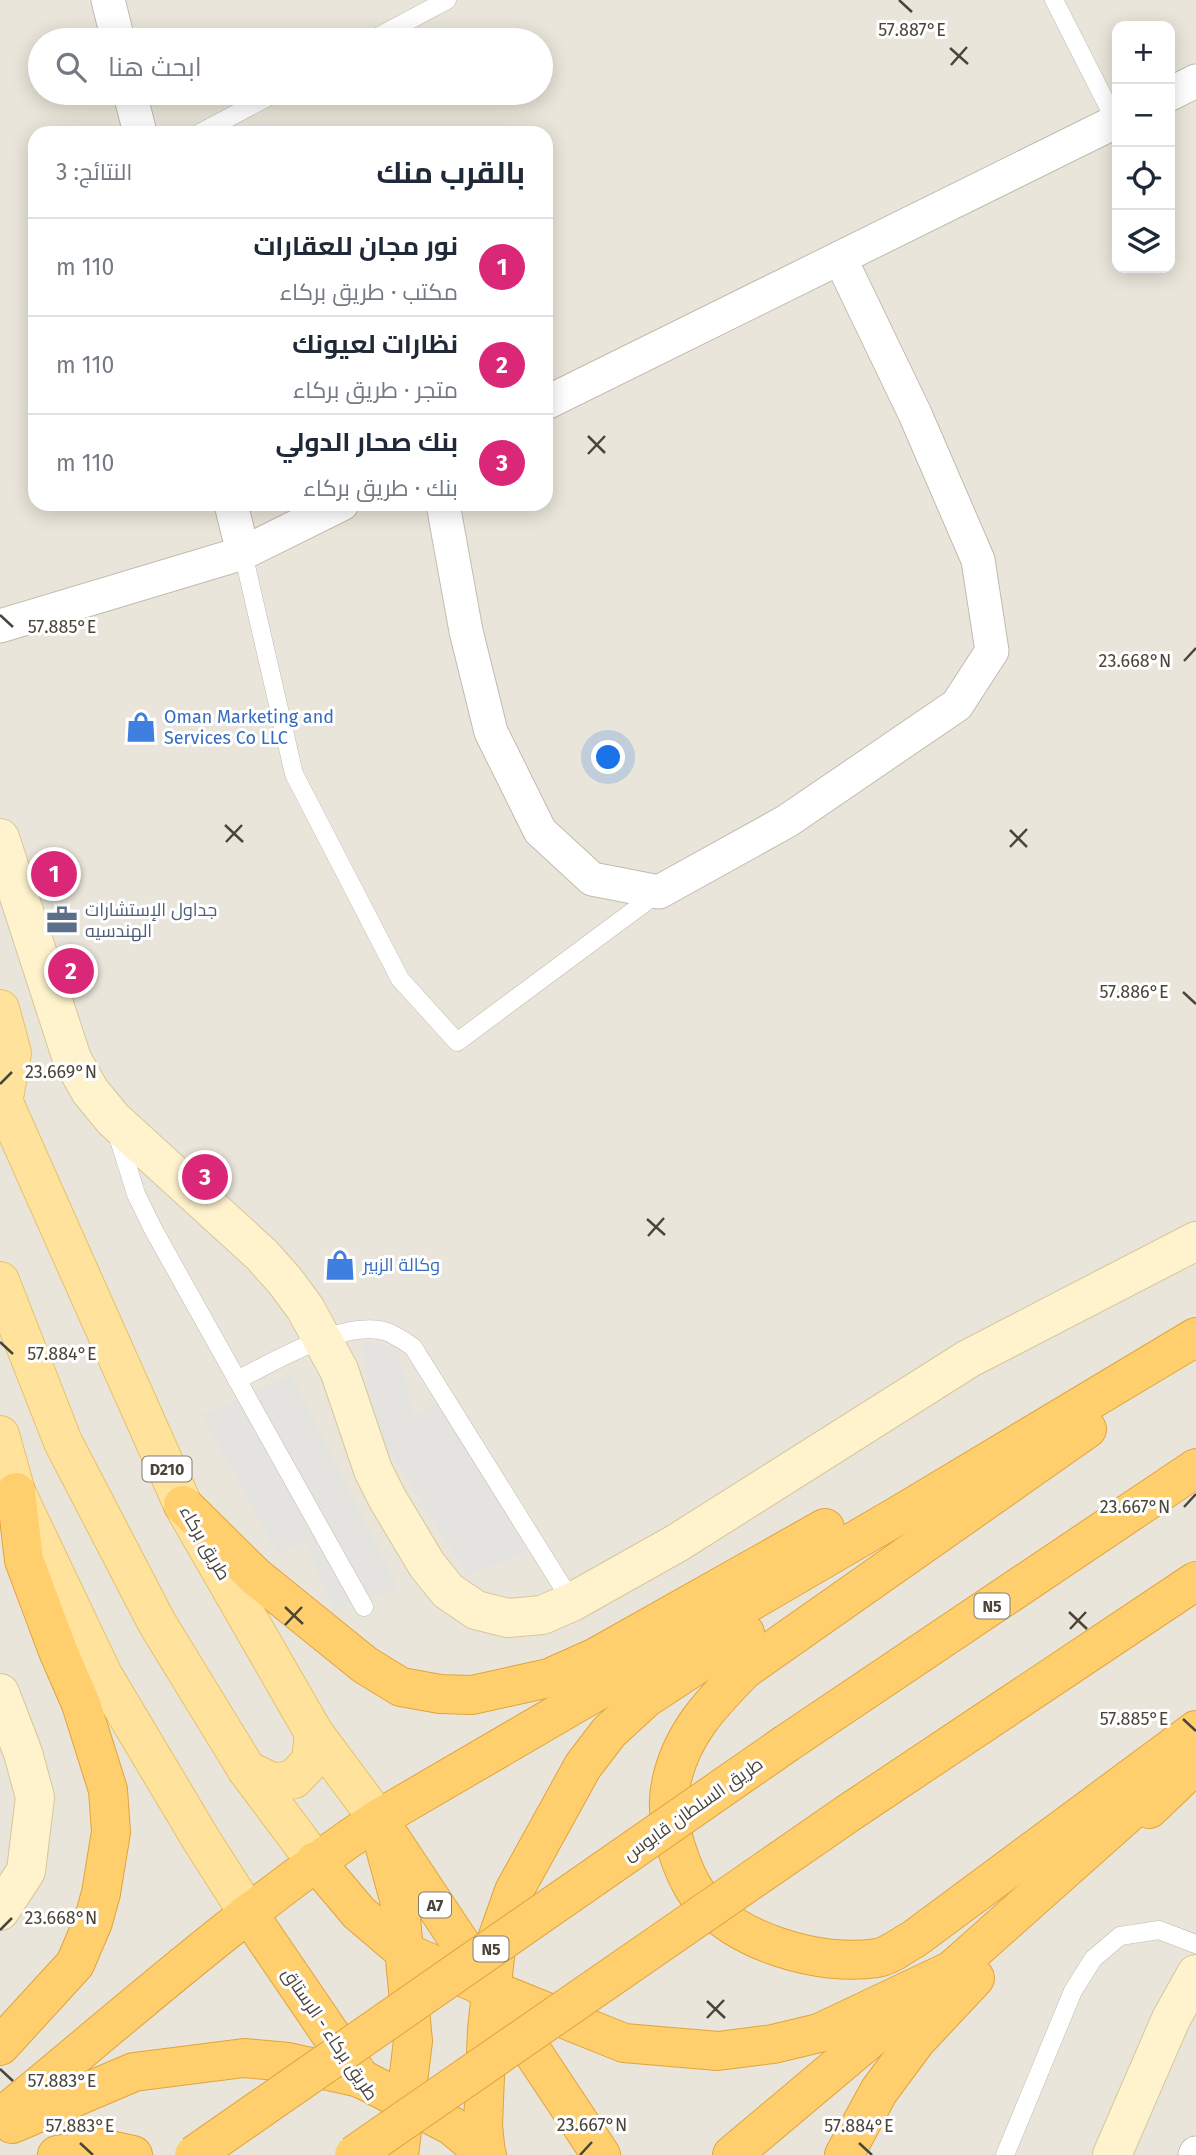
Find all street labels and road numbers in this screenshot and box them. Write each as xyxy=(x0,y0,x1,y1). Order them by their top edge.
road number: D210 xyxy=(142,1456,192,1482)
street label: طريق بركاء xyxy=(174,1502,235,1585)
road number: N5 xyxy=(974,1594,1010,1618)
street label: طريق السلطان قابوس xyxy=(619,1753,768,1866)
road number: A7 xyxy=(419,1893,451,1918)
road number: N5 xyxy=(474,1937,508,1962)
street label: طريق بركاء - الرستاق xyxy=(277,1963,383,2105)

